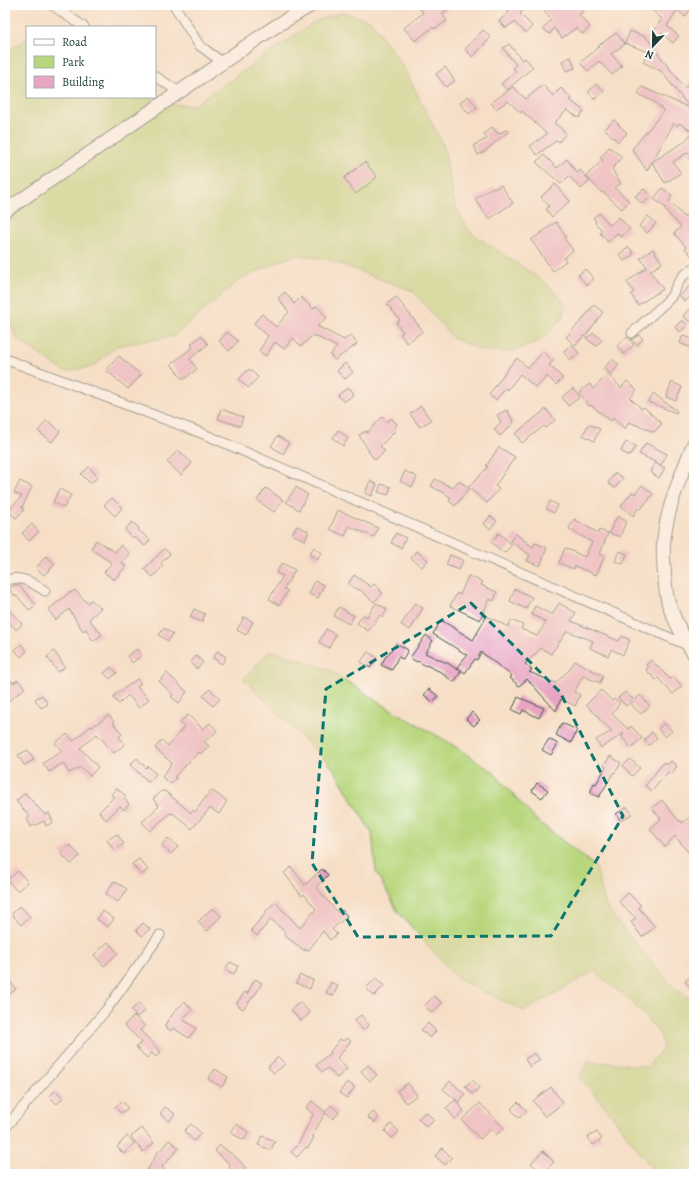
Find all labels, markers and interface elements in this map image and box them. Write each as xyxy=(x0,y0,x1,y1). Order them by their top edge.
legend xyxy=(26,26,156,98)
north arrow xyxy=(633,26,673,66)
text: Road xyxy=(62,34,88,50)
text: N xyxy=(643,46,656,63)
text: Park xyxy=(62,54,85,70)
text: Building xyxy=(62,74,104,90)

